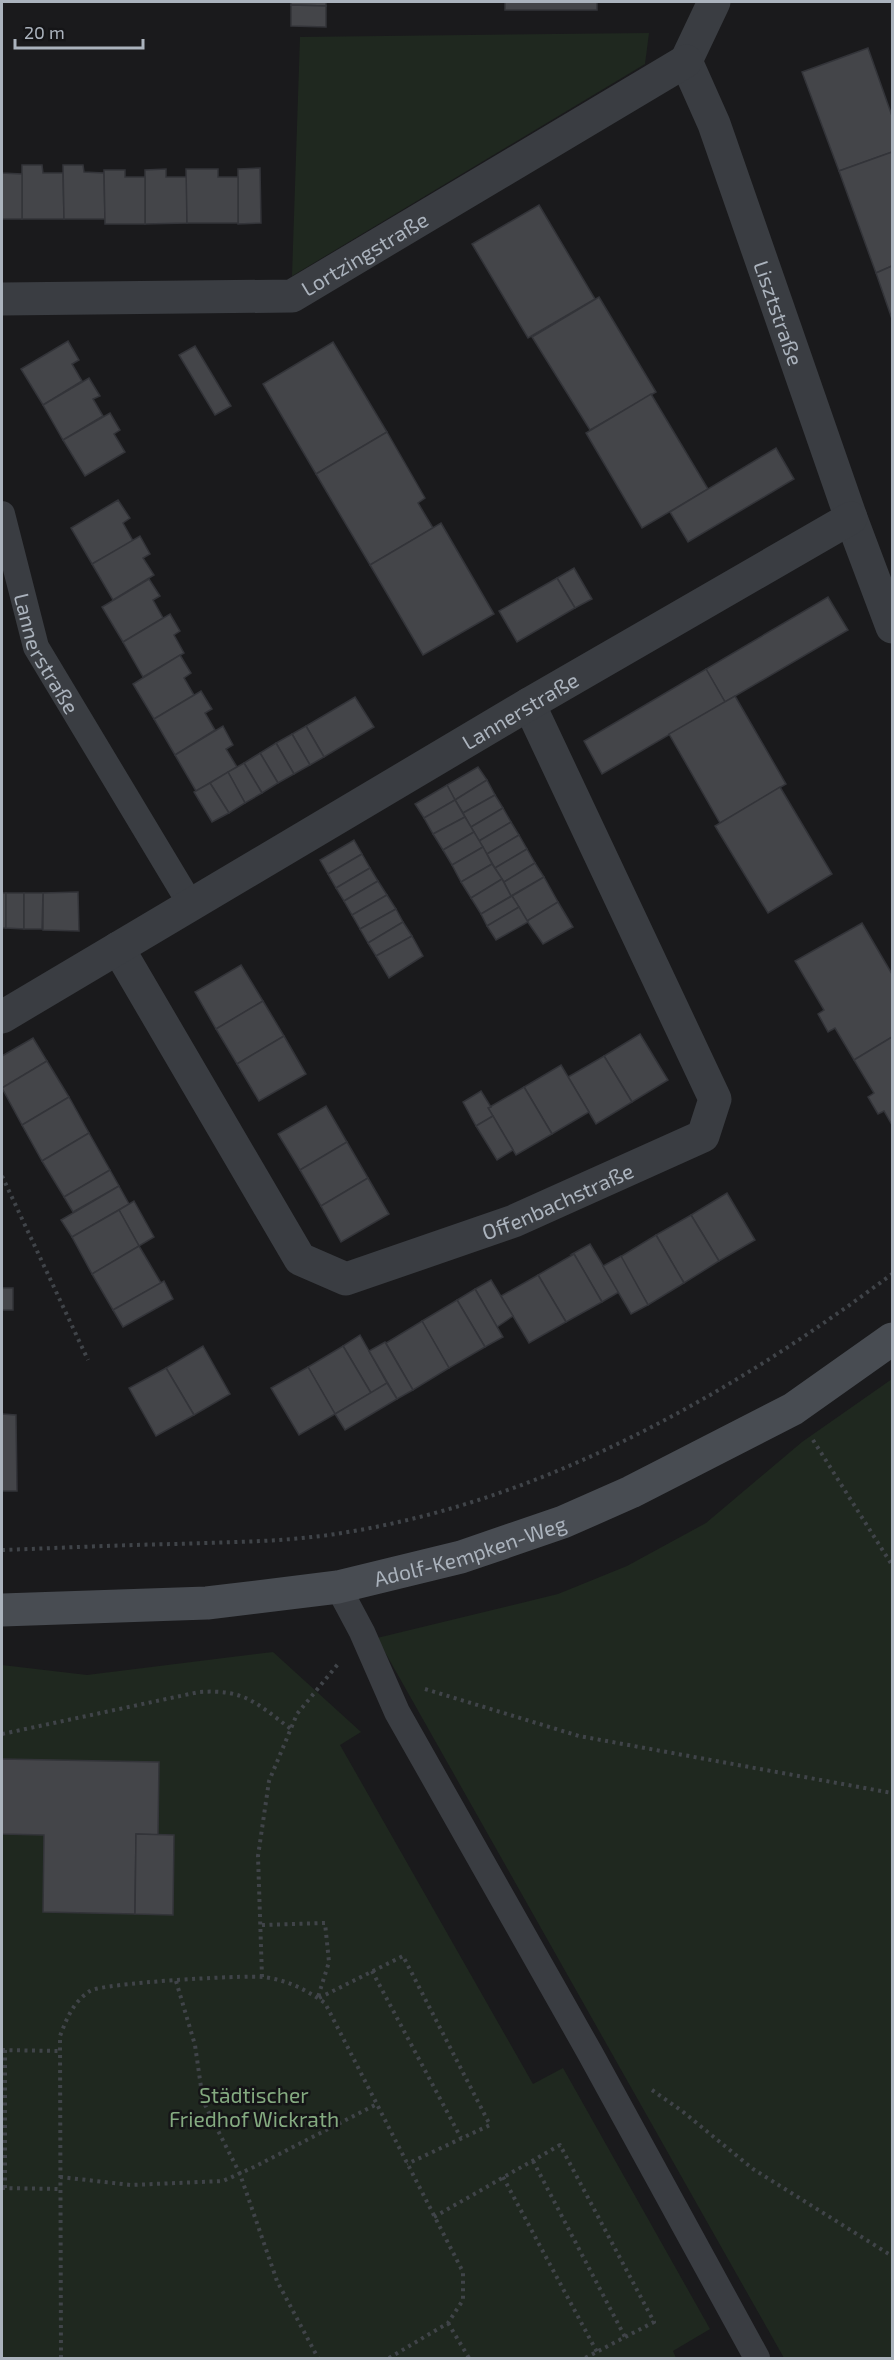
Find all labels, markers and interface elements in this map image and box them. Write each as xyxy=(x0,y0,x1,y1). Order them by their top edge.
scale bar xyxy=(15,12,142,50)
text: 20 m xyxy=(24,21,65,43)
street label: Lortzingstraße xyxy=(296,206,432,300)
street label: Lisztstraße xyxy=(750,257,809,369)
street label: Lannerstraße xyxy=(10,590,85,718)
street label: Lannerstraße xyxy=(457,666,582,754)
street label: Offenbachstraße xyxy=(478,1157,637,1244)
street label: Adolf-Kempken-Weg xyxy=(371,1509,569,1590)
park label: Städtischer Friedhof Wickrath xyxy=(169,2082,339,2131)

